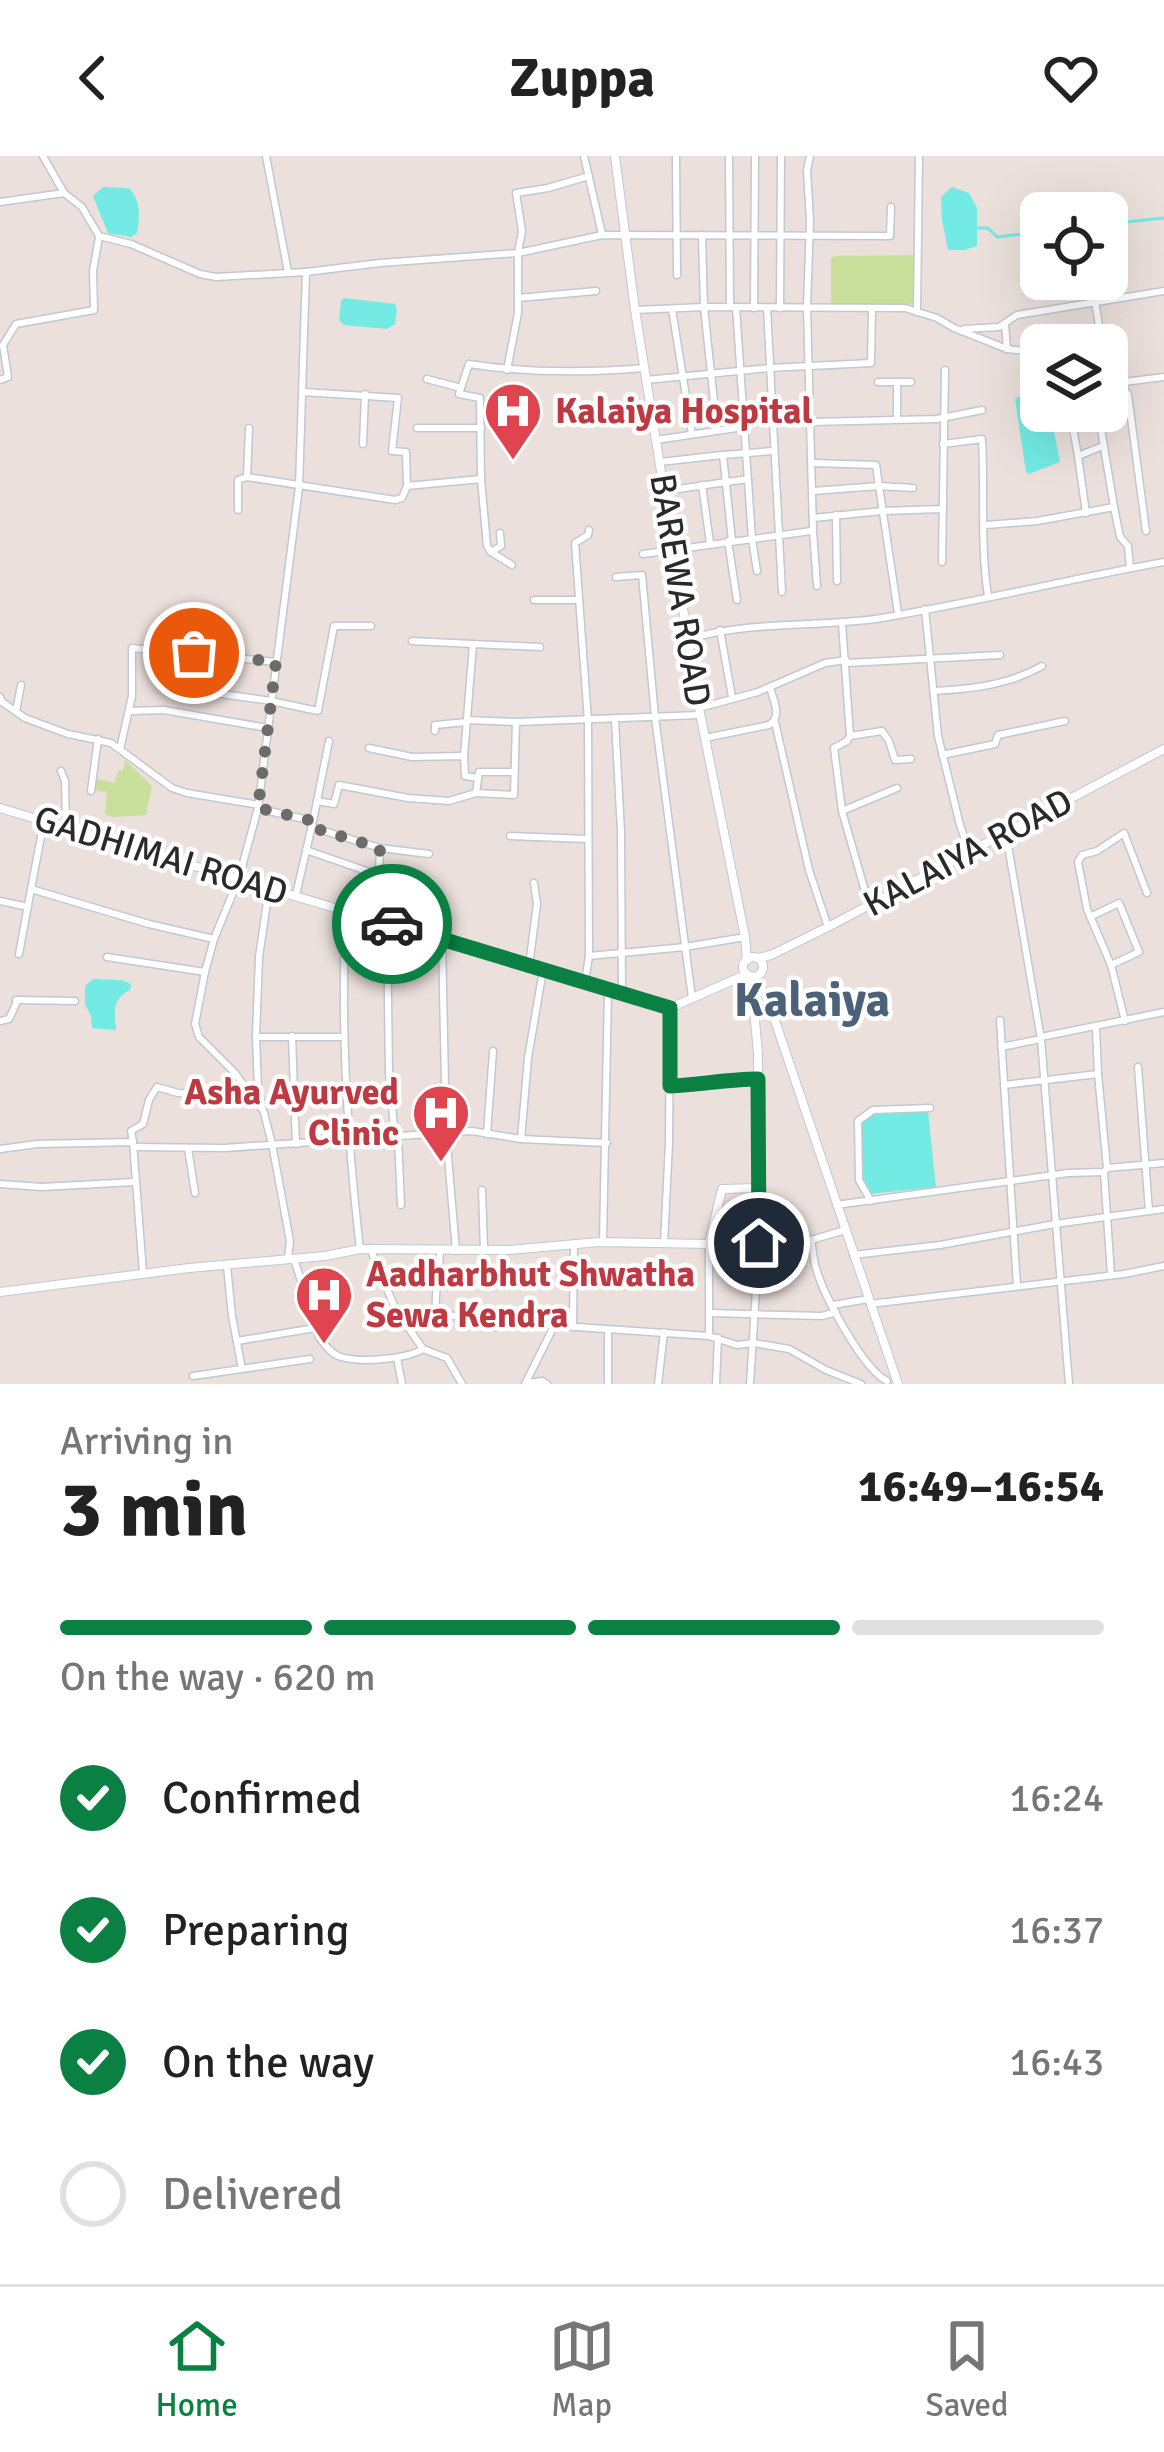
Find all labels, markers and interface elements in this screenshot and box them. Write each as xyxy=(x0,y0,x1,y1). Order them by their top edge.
icon: back xyxy=(60,45,126,111)
text: Zuppa xyxy=(509,45,655,112)
icon: heart xyxy=(1038,45,1104,111)
map controls xyxy=(1020,192,1128,432)
button: locate xyxy=(1020,192,1128,300)
button: layers xyxy=(1020,324,1128,432)
hospital icon: Kalaiya Hospital xyxy=(482,380,544,462)
place label: Kalaiya Hospital xyxy=(555,389,813,434)
street label: BAREWA ROAD xyxy=(639,470,721,710)
pin xyxy=(143,602,245,704)
icon: bag xyxy=(161,620,227,686)
street label: KALAIYA ROAD xyxy=(856,779,1080,927)
street label: GADHIMAI ROAD xyxy=(29,796,293,916)
courier xyxy=(332,864,452,984)
icon: car xyxy=(359,891,425,957)
district label: Kalaiya xyxy=(734,971,890,1030)
place label: Asha Ayurved Clinic xyxy=(184,1070,399,1156)
hospital icon: Asha Ayurved Clinic xyxy=(410,1082,472,1164)
pin xyxy=(708,1192,810,1294)
icon: home xyxy=(726,1210,792,1276)
place label: Aadharbhut Shwatha Sewa Kendra xyxy=(366,1252,695,1338)
hospital icon: Aadharbhut Shwatha Sewa Kendra xyxy=(293,1264,355,1346)
text: Arriving in xyxy=(60,1417,234,1465)
text: 16:49–16:54 xyxy=(858,1459,1104,1514)
text: 3 min xyxy=(60,1462,248,1558)
text: On the way · 620 m xyxy=(60,1653,376,1701)
icon: check xyxy=(60,1765,126,1831)
text: Confirmed xyxy=(162,1771,362,1826)
text: 16:24 xyxy=(1009,1774,1104,1822)
icon: check xyxy=(60,1897,126,1963)
text: Preparing xyxy=(162,1903,350,1958)
text: 16:37 xyxy=(1009,1906,1104,1954)
icon: check xyxy=(60,2029,126,2095)
text: On the way xyxy=(162,2035,374,2090)
text: 16:43 xyxy=(1009,2038,1104,2086)
text: Delivered xyxy=(162,2167,343,2222)
tab: Home xyxy=(155,2313,238,2426)
tab: Map xyxy=(549,2313,615,2426)
tab: Saved xyxy=(925,2313,1009,2426)

